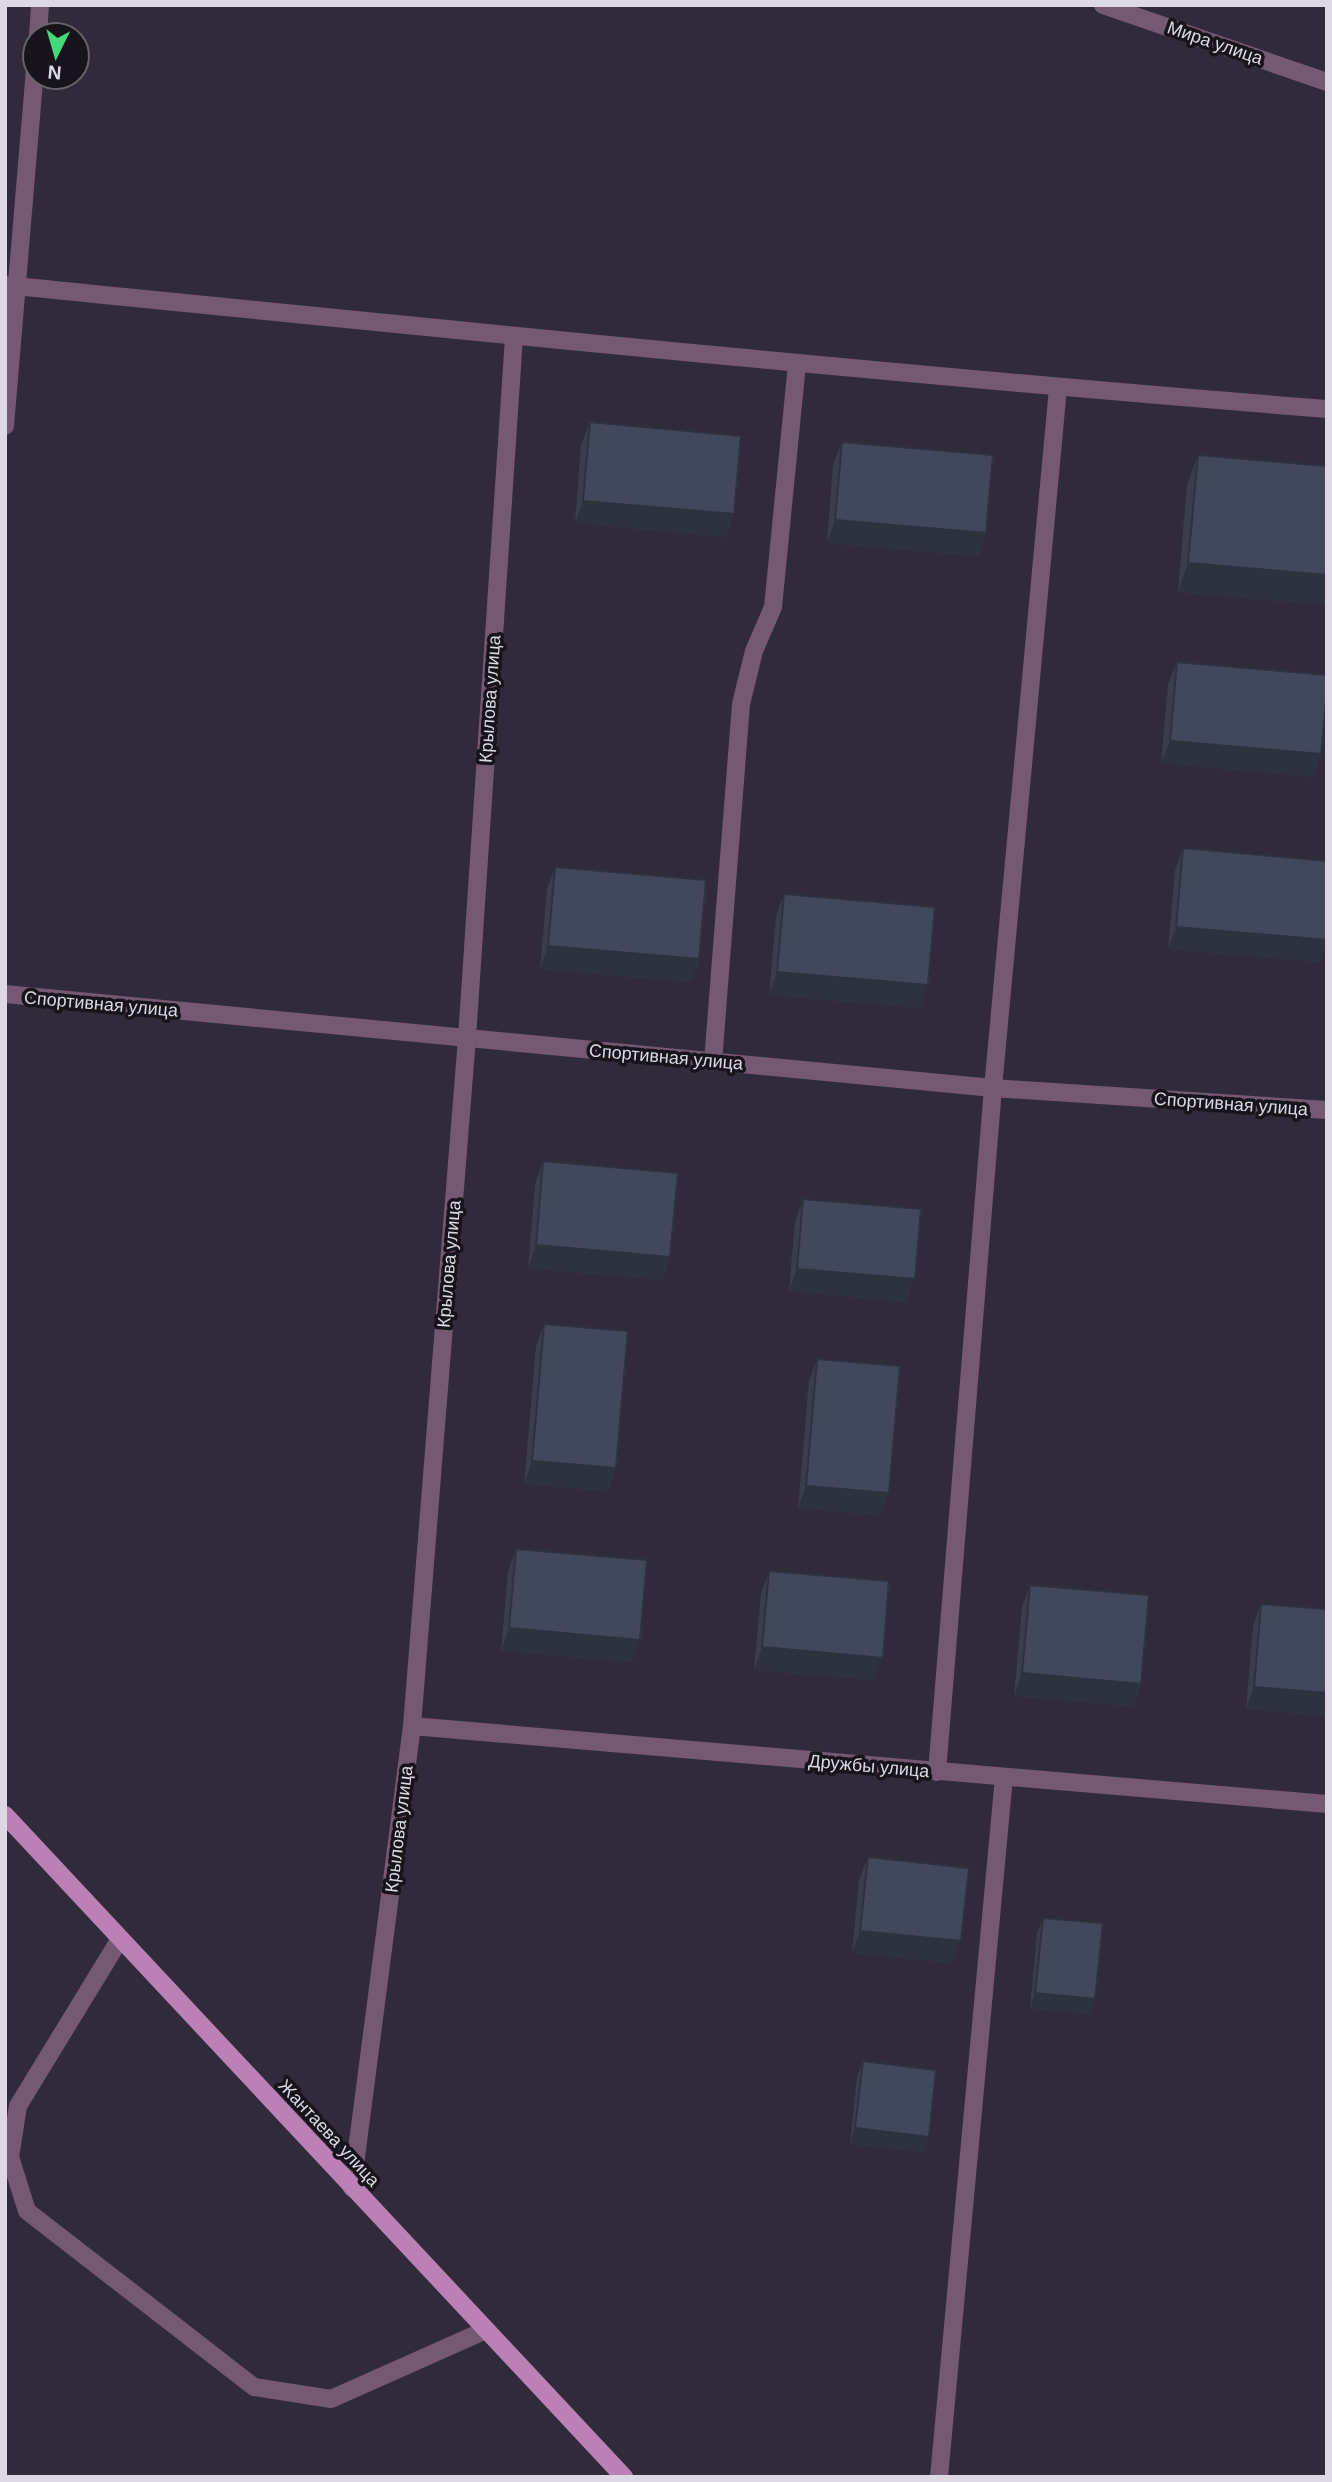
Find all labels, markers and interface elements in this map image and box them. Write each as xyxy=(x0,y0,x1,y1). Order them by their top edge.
street label: Мира улица xyxy=(1165,17,1266,69)
north arrow xyxy=(21,21,91,91)
text: N xyxy=(47,61,62,83)
street label: Крылова улица xyxy=(476,633,505,764)
street label: Спортивная улица xyxy=(23,987,180,1021)
street label: Спортивная улица xyxy=(588,1040,745,1074)
street label: Спортивная улица xyxy=(1153,1089,1310,1119)
street label: Крылова улица xyxy=(433,1198,465,1329)
street label: Дружбы улица xyxy=(808,1751,931,1781)
street label: Крылова улица xyxy=(381,1763,417,1894)
street label: Жантаева улица xyxy=(274,2075,384,2191)

